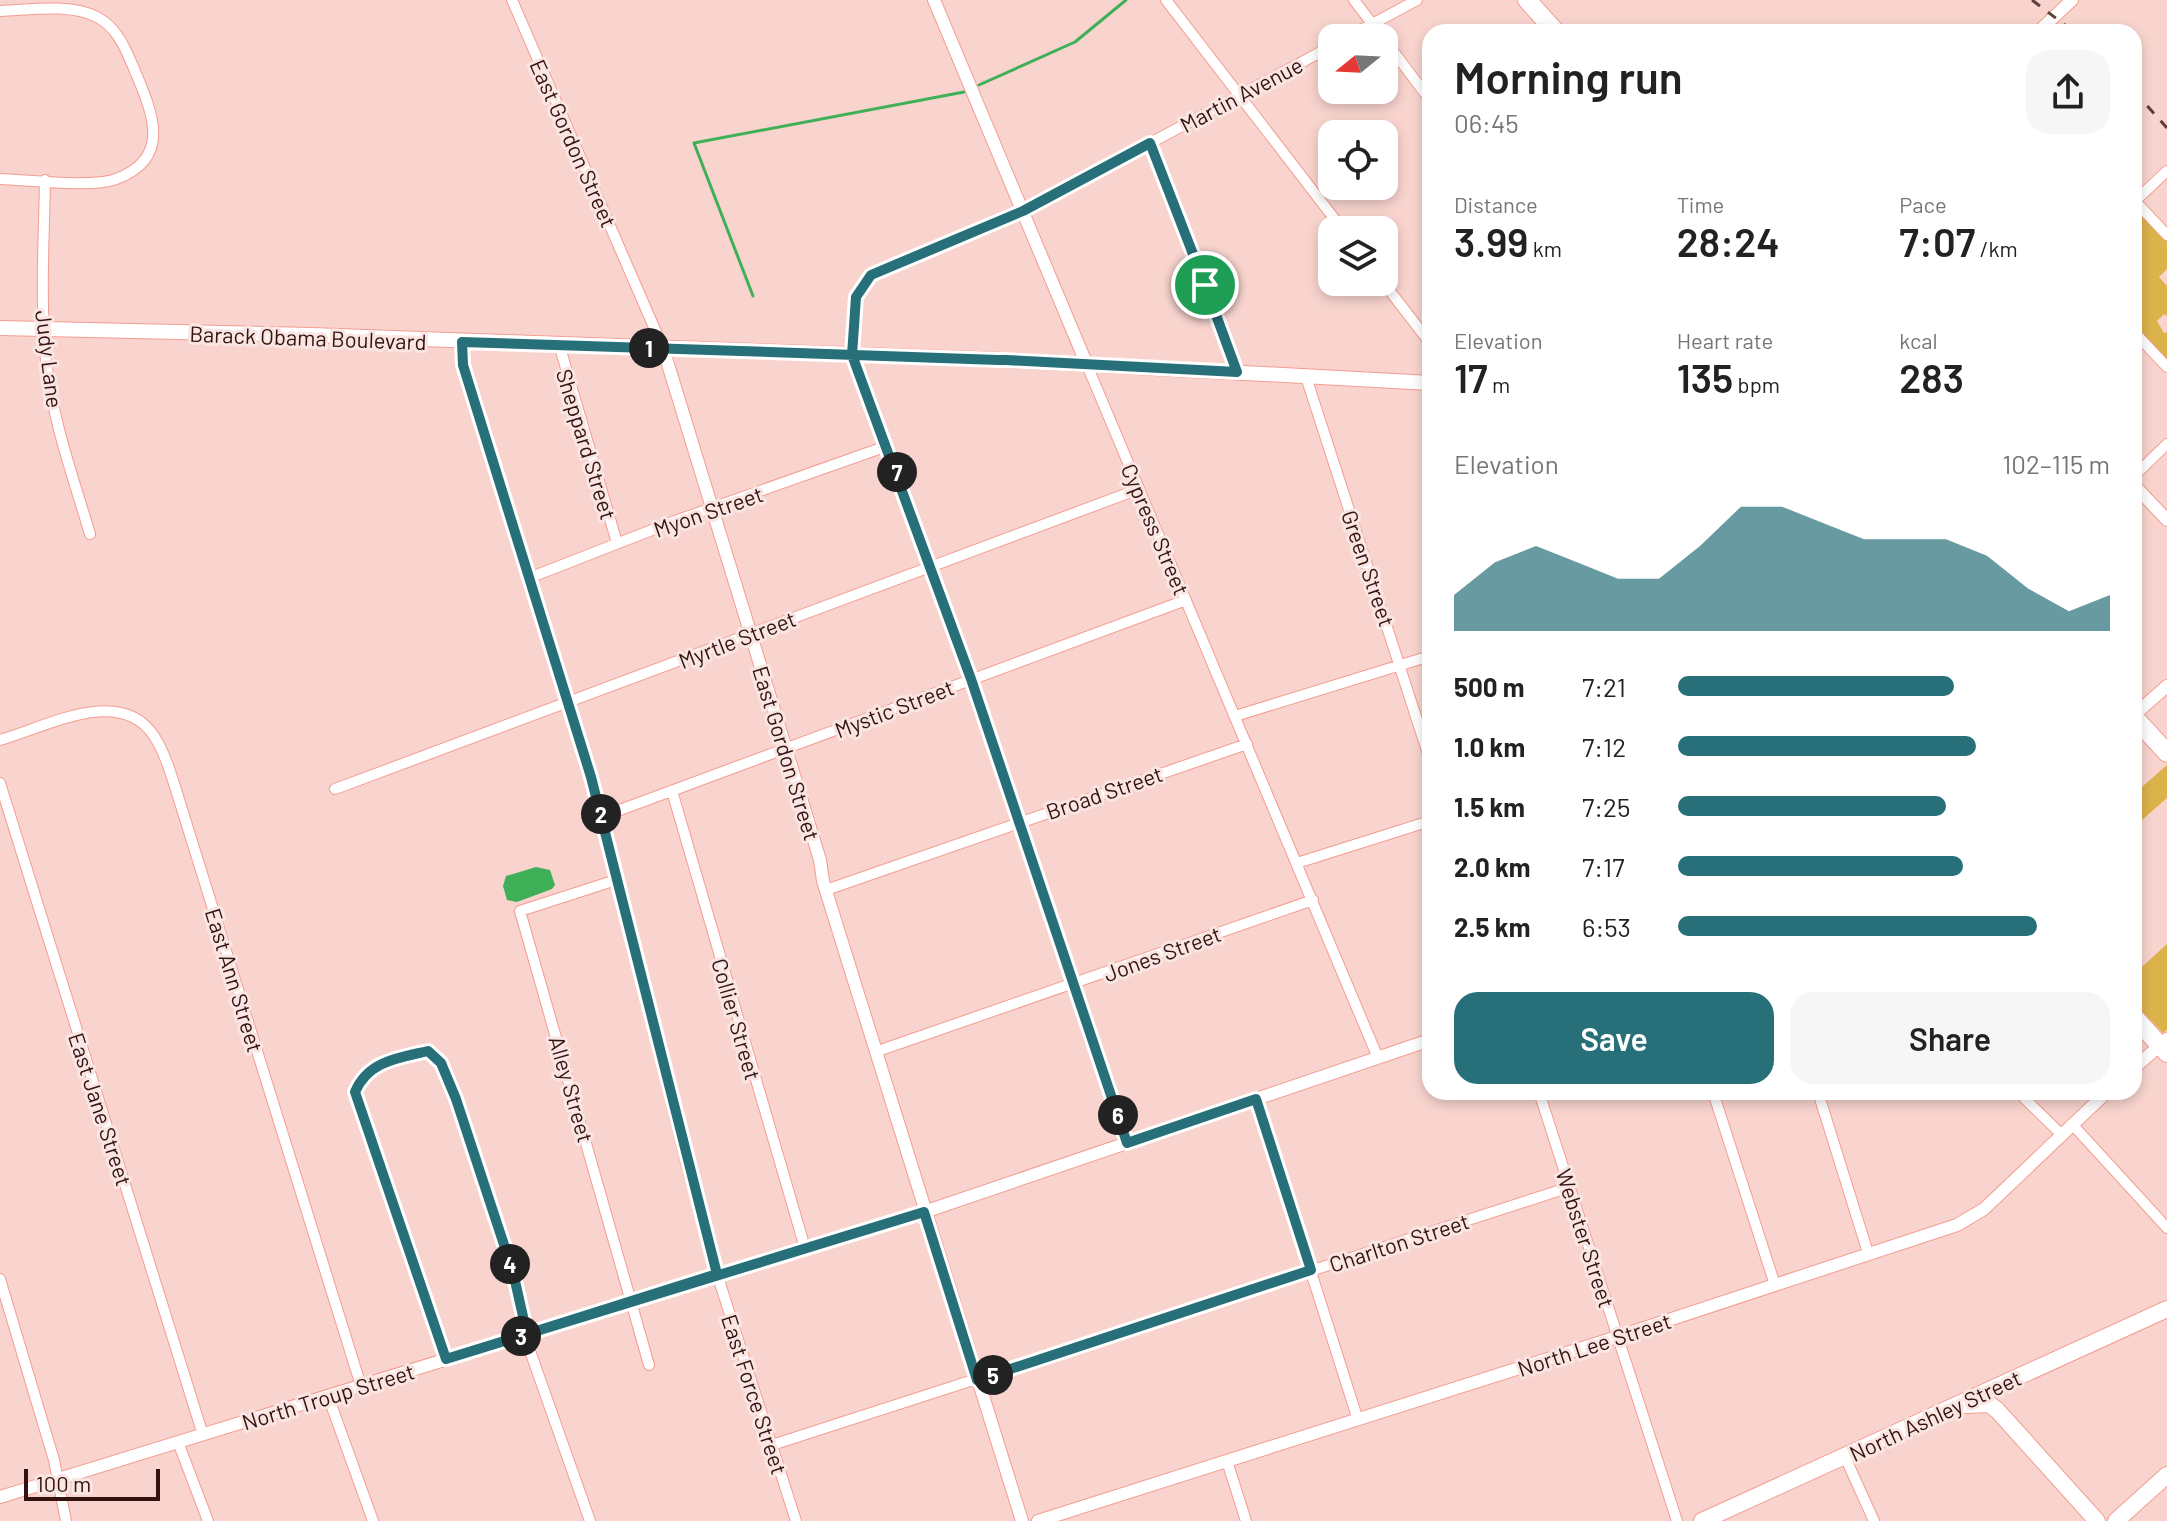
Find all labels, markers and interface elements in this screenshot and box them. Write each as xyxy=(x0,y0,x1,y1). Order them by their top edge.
north arrow xyxy=(1318,24,1398,104)
map controls xyxy=(1318,24,1398,296)
text: Morning run xyxy=(1454,50,1683,103)
button: share xyxy=(2026,50,2110,134)
street label: Martin Avenue xyxy=(1175,51,1307,137)
street label: East Gordon Street xyxy=(525,55,623,231)
text: 06:45 xyxy=(1454,107,1519,138)
button: locate xyxy=(1318,120,1398,200)
text: Distance xyxy=(1454,191,1538,217)
text: Time xyxy=(1677,191,1724,217)
text: Pace xyxy=(1899,191,1947,217)
button: layers xyxy=(1318,216,1398,296)
text: 3.99 xyxy=(1454,217,1528,265)
text: 28:24 xyxy=(1677,217,1780,265)
text: 7:07 xyxy=(1899,217,1975,265)
text: km xyxy=(1528,235,1562,261)
text: /km xyxy=(1975,235,2018,261)
pin xyxy=(1171,251,1239,319)
icon: arrive xyxy=(1183,263,1227,307)
street label: Judy Lane xyxy=(31,309,69,409)
street label: Barack Obama Boulevard xyxy=(189,320,427,354)
text: Elevation xyxy=(1454,327,1543,353)
text: Heart rate xyxy=(1677,327,1773,353)
text: kcal xyxy=(1899,327,1938,353)
pin: 1 xyxy=(629,328,669,368)
text: 1 xyxy=(645,335,653,361)
text: 17 xyxy=(1454,353,1488,401)
text: 135 xyxy=(1677,353,1733,401)
text: 283 xyxy=(1899,353,1964,401)
street label: Sheppard Street xyxy=(552,366,622,522)
text: m xyxy=(1488,371,1510,397)
text: bpm xyxy=(1733,371,1780,397)
text: Elevation xyxy=(1454,448,1559,479)
text: 102–115 m xyxy=(2002,448,2110,479)
pin: 7 xyxy=(877,452,917,492)
text: 7 xyxy=(892,459,902,485)
street label: Cypress Street xyxy=(1117,459,1195,599)
street label: Myon Street xyxy=(650,480,766,542)
street label: Green Street xyxy=(1337,506,1401,630)
street label: Myrtle Street xyxy=(675,605,799,673)
street label: East Gordon Street xyxy=(748,663,826,843)
text: 500 m xyxy=(1454,671,1525,702)
text: 7:21 xyxy=(1582,671,1626,702)
street label: Mystic Street xyxy=(831,673,957,743)
text: 1.0 km xyxy=(1454,731,1525,762)
text: 7:12 xyxy=(1582,731,1626,762)
street label: Broad Street xyxy=(1042,760,1166,824)
text: 1.5 km xyxy=(1454,791,1525,822)
text: 7:25 xyxy=(1582,791,1630,822)
pin: 2 xyxy=(581,794,621,834)
text: 2 xyxy=(595,801,607,827)
text: 2.0 km xyxy=(1454,851,1531,882)
text: 7:17 xyxy=(1582,851,1625,882)
street label: East Ann Street xyxy=(201,905,269,1055)
text: 2.5 km xyxy=(1454,911,1530,942)
text: 6:53 xyxy=(1582,911,1631,942)
street label: Jones Street xyxy=(1100,920,1224,986)
street label: Collier Street xyxy=(707,955,767,1083)
button: Save xyxy=(1454,992,1774,1084)
button: Share xyxy=(1790,992,2110,1084)
street label: East Jane Street xyxy=(64,1029,138,1189)
street label: Alley Street xyxy=(544,1033,600,1145)
pin: 6 xyxy=(1098,1095,1138,1135)
text: 6 xyxy=(1112,1102,1124,1128)
street label: Webster Street xyxy=(1551,1165,1621,1311)
street label: Charlton Street xyxy=(1326,1207,1472,1277)
pin: 4 xyxy=(490,1244,530,1284)
text: 4 xyxy=(503,1251,517,1277)
street label: North Lee Street xyxy=(1514,1307,1674,1381)
street label: East Force Street xyxy=(717,1311,793,1477)
pin: 3 xyxy=(501,1316,541,1356)
text: 3 xyxy=(515,1323,527,1349)
pin: 5 xyxy=(973,1355,1013,1395)
street label: North Troup Street xyxy=(239,1357,417,1435)
text: 5 xyxy=(987,1362,999,1388)
street label: North Ashley Street xyxy=(1845,1364,2025,1466)
scale bar xyxy=(24,1465,160,1501)
text: 100 m xyxy=(36,1470,91,1496)

